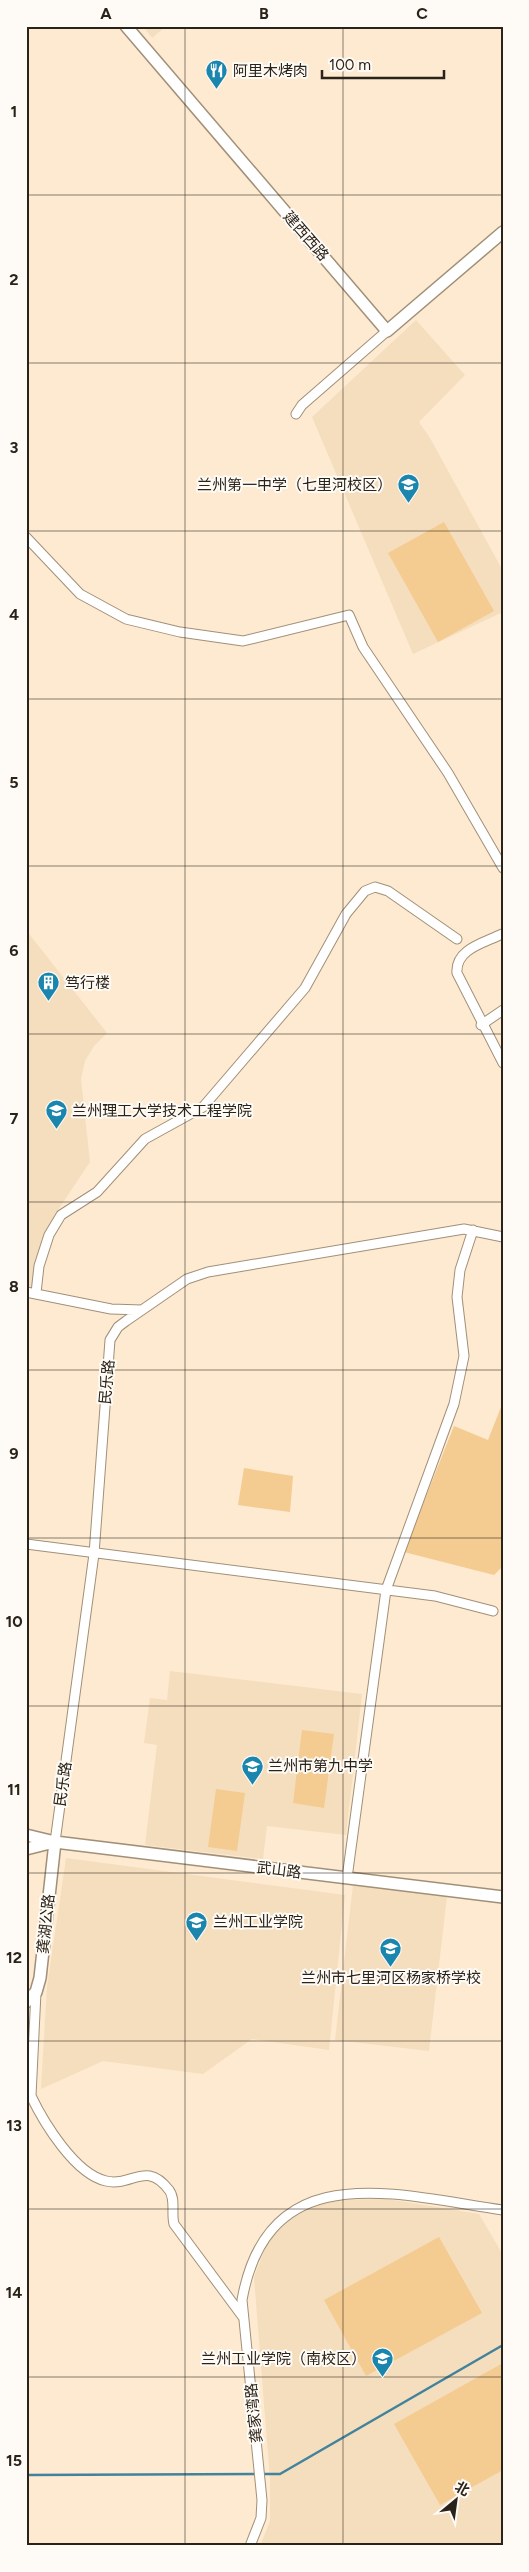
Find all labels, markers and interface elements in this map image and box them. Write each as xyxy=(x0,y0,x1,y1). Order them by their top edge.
text: A xyxy=(100,4,112,23)
text: B xyxy=(259,4,269,23)
text: C xyxy=(416,4,428,23)
scale bar xyxy=(322,48,444,80)
text: 100 m xyxy=(329,56,371,74)
restaurant icon: 阿里木烤肉 xyxy=(205,59,229,90)
place label: 阿里木烤肉 xyxy=(233,62,308,80)
text: 1 xyxy=(11,102,17,121)
street label: 建西西路 xyxy=(280,207,332,265)
text: 2 xyxy=(9,270,19,289)
text: 3 xyxy=(10,438,19,457)
school or university icon: 兰州第一中学（七里河校区） xyxy=(396,473,420,504)
place label: 兰州第一中学（七里河校区） xyxy=(197,476,392,494)
text: 4 xyxy=(9,605,19,624)
text: 5 xyxy=(9,773,19,792)
text: 6 xyxy=(9,941,19,960)
building icon: 笃行楼 xyxy=(37,971,61,1002)
place label: 笃行楼 xyxy=(65,974,110,992)
school or university icon: 兰州理工大学技术工程学院 xyxy=(44,1099,68,1130)
place label: 兰州理工大学技术工程学院 xyxy=(72,1102,252,1120)
text: 7 xyxy=(10,1109,19,1128)
text: 8 xyxy=(9,1277,19,1296)
street label: 民乐路 xyxy=(96,1359,118,1405)
text: 9 xyxy=(9,1444,19,1463)
text: 10 xyxy=(5,1612,23,1631)
school or university icon: 兰州市第九中学 xyxy=(240,1754,264,1785)
place label: 兰州市第九中学 xyxy=(268,1757,373,1775)
street label: 民乐路 xyxy=(51,1760,75,1808)
text: 11 xyxy=(7,1780,21,1799)
street label: 武山路 xyxy=(256,1858,302,1882)
street label: 龚湖公路 xyxy=(34,1893,58,1955)
school or university icon: 兰州工业学院 xyxy=(185,1910,209,1941)
place label: 兰州工业学院 xyxy=(213,1913,303,1931)
school or university icon: 兰州市七里河区杨家桥学校 xyxy=(379,1937,403,1968)
text: 12 xyxy=(6,1948,22,1967)
place label: 兰州市七里河区杨家桥学校 xyxy=(301,1969,481,1987)
text: 13 xyxy=(6,2116,22,2135)
text: 14 xyxy=(6,2283,22,2302)
school or university icon: 兰州工业学院（南校区） xyxy=(370,2347,394,2378)
place label: 兰州工业学院（南校区） xyxy=(201,2350,366,2368)
street label: 龚家湾路 xyxy=(242,2382,266,2444)
text: 15 xyxy=(6,2451,22,2470)
north arrow xyxy=(432,2474,482,2524)
text: 北 xyxy=(452,2478,472,2500)

